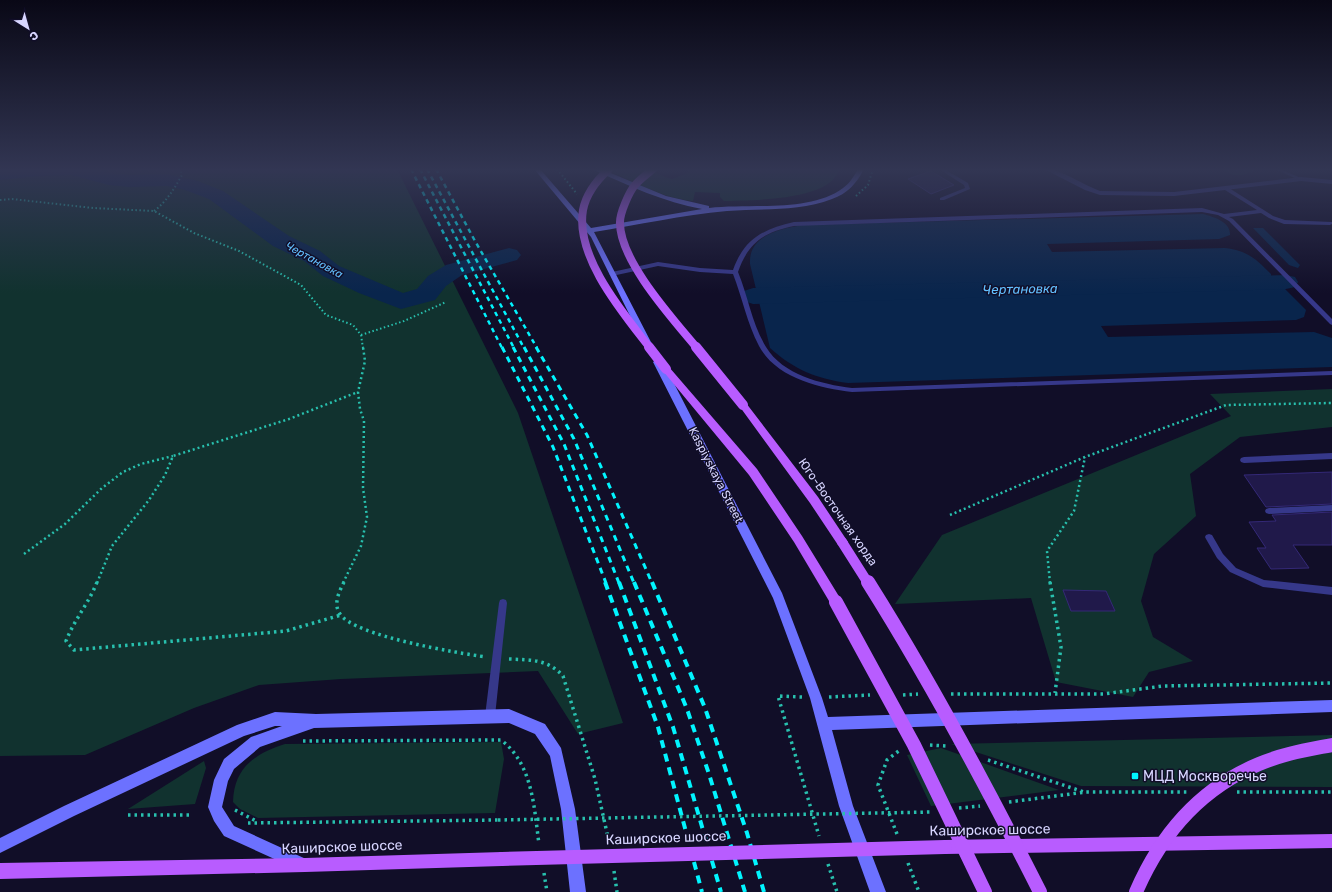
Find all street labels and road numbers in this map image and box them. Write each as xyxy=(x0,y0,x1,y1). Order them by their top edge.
street label: Kaspiyskaya Street xyxy=(686,425,746,526)
street label: Юго-Восточная хорда xyxy=(796,456,880,568)
street label: Каширское шоссе xyxy=(929,820,1051,840)
street label: Каширское шоссе xyxy=(605,827,727,849)
street label: Каширское шоссе xyxy=(281,836,403,858)

